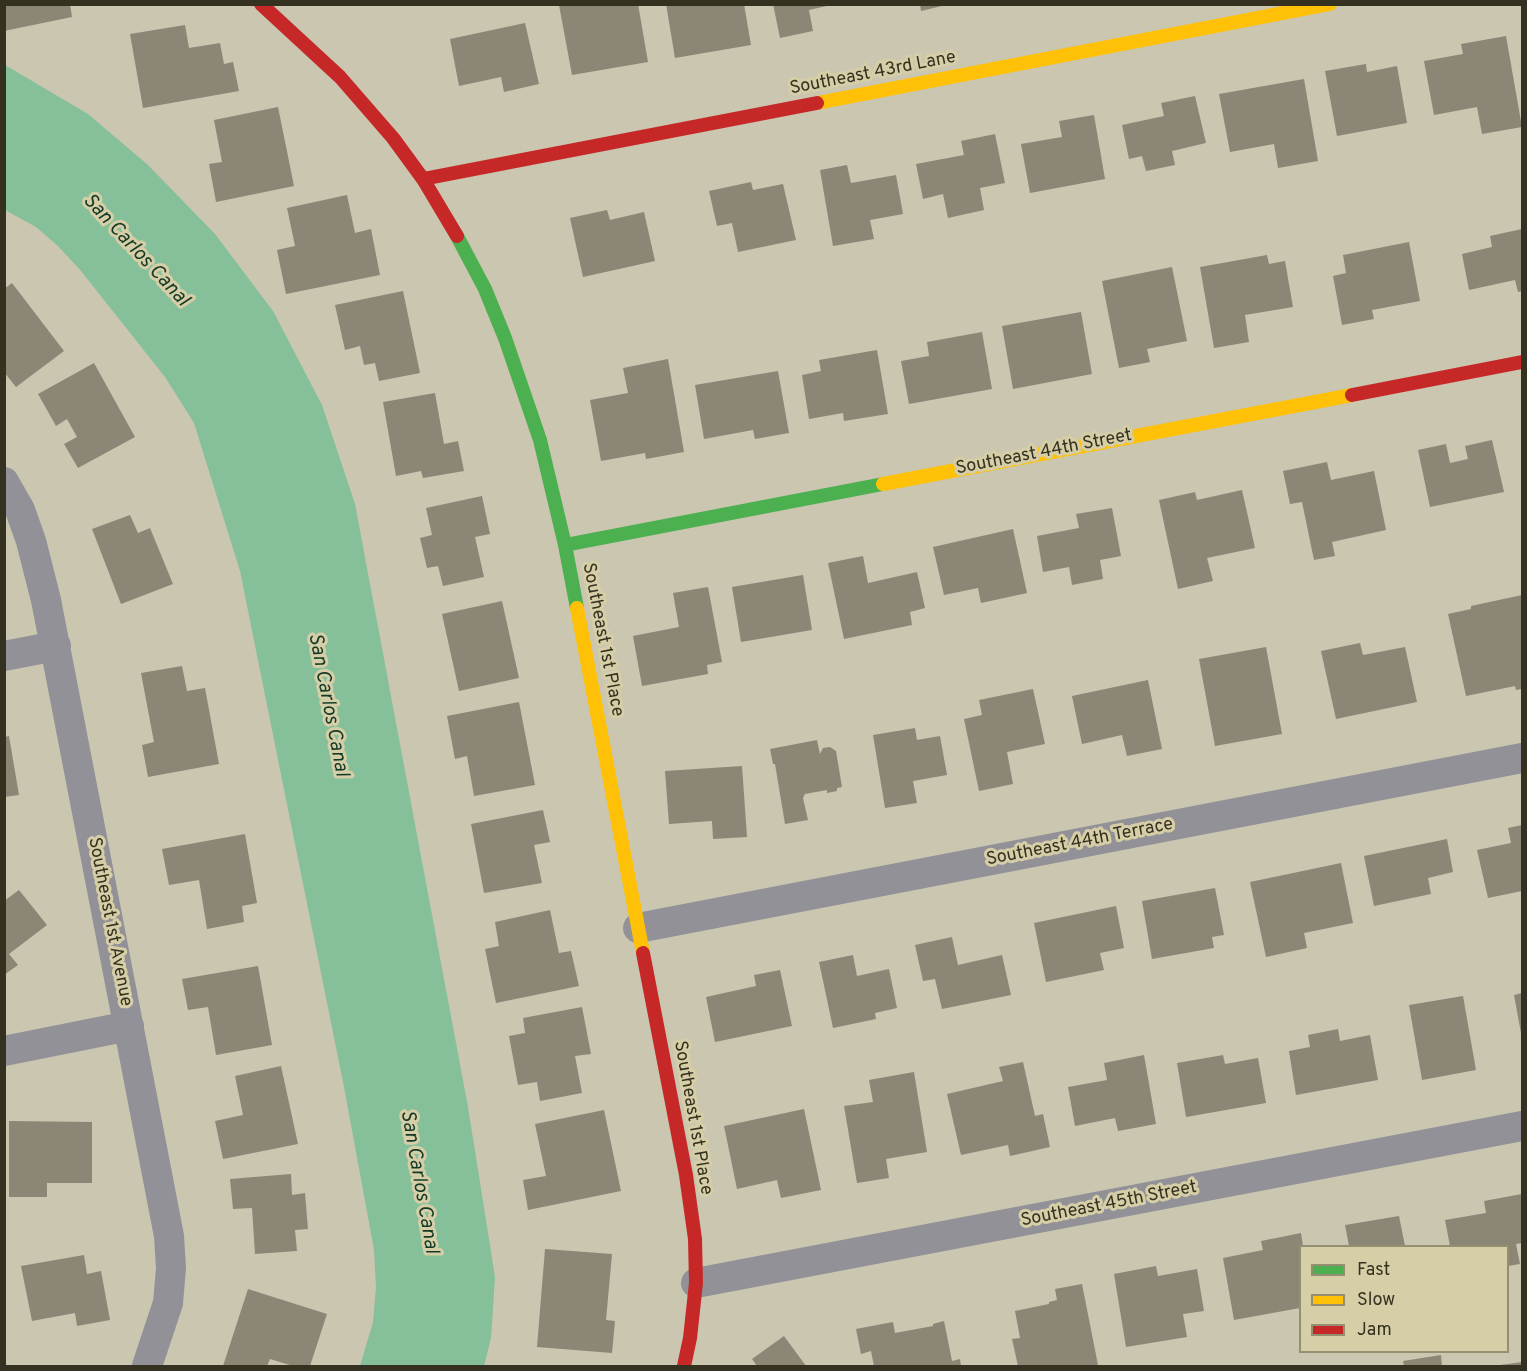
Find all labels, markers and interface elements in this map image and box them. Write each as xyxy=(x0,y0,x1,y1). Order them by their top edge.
street label: Southeast 43rd Lane xyxy=(788,47,958,101)
water label: San Carlos Canal xyxy=(77,190,193,312)
street label: Southeast 44th Street xyxy=(954,425,1134,481)
street label: Southeast 1st Place xyxy=(577,561,627,719)
water label: San Carlos Canal xyxy=(301,631,353,779)
street label: Southeast 44th Terrace xyxy=(985,814,1175,872)
street label: Southeast 1st Avenue xyxy=(82,836,136,1008)
street label: Southeast 1st Place xyxy=(668,1039,716,1197)
water label: San Carlos Canal xyxy=(394,1108,442,1256)
street label: Southeast 45th Street xyxy=(1019,1177,1199,1233)
legend xyxy=(1299,1245,1509,1353)
text: Fast xyxy=(1357,1259,1390,1282)
text: Slow xyxy=(1357,1289,1395,1312)
text: Jam xyxy=(1357,1319,1392,1342)

